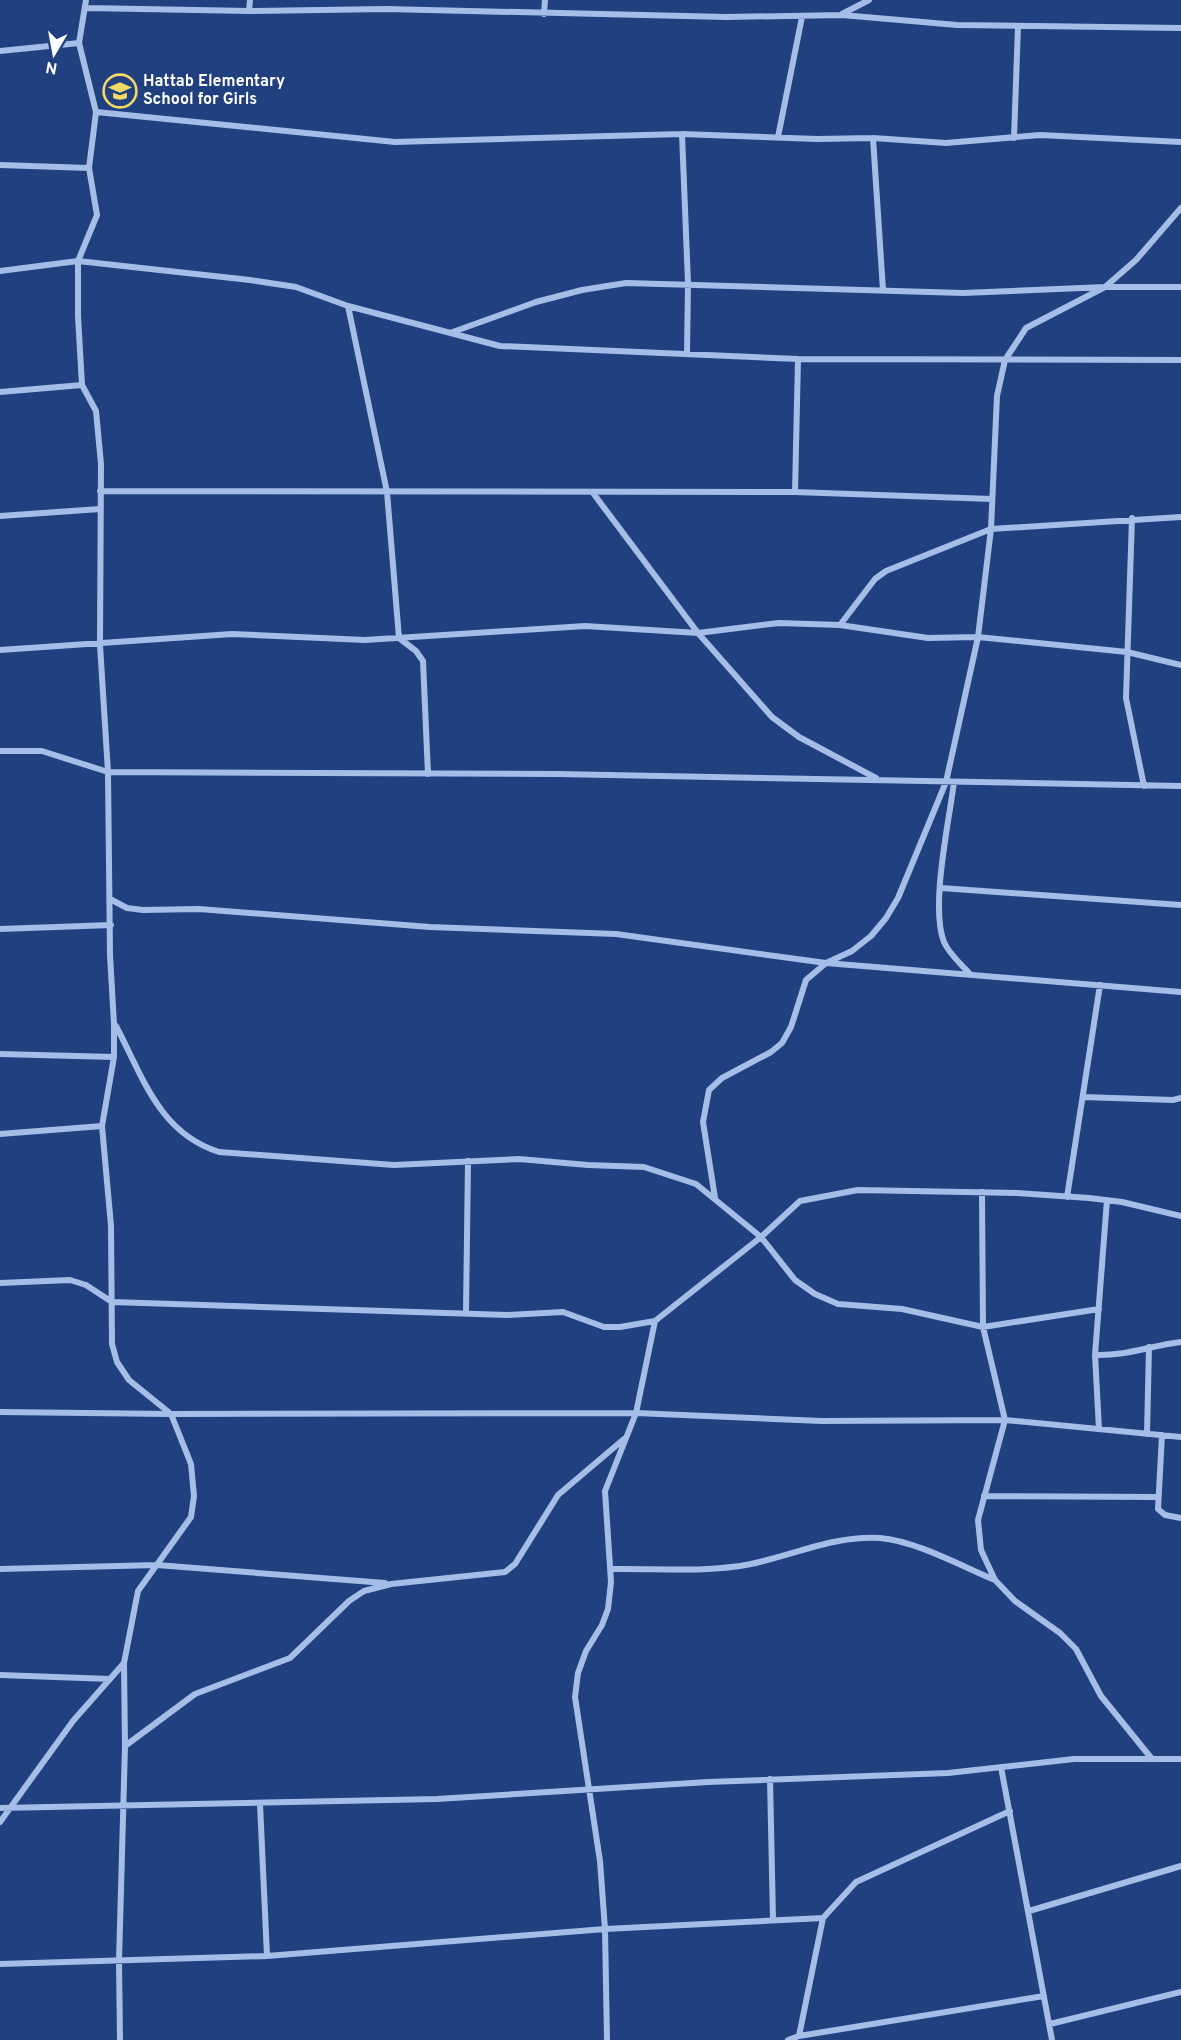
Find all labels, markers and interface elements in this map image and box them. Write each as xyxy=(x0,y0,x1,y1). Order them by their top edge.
north arrow xyxy=(24,24,84,84)
text: N xyxy=(44,56,59,78)
place label: Hattab Elementary School for Girls xyxy=(143,72,285,110)
school or university icon: Hattab Elementary School for Girls xyxy=(102,73,138,109)

